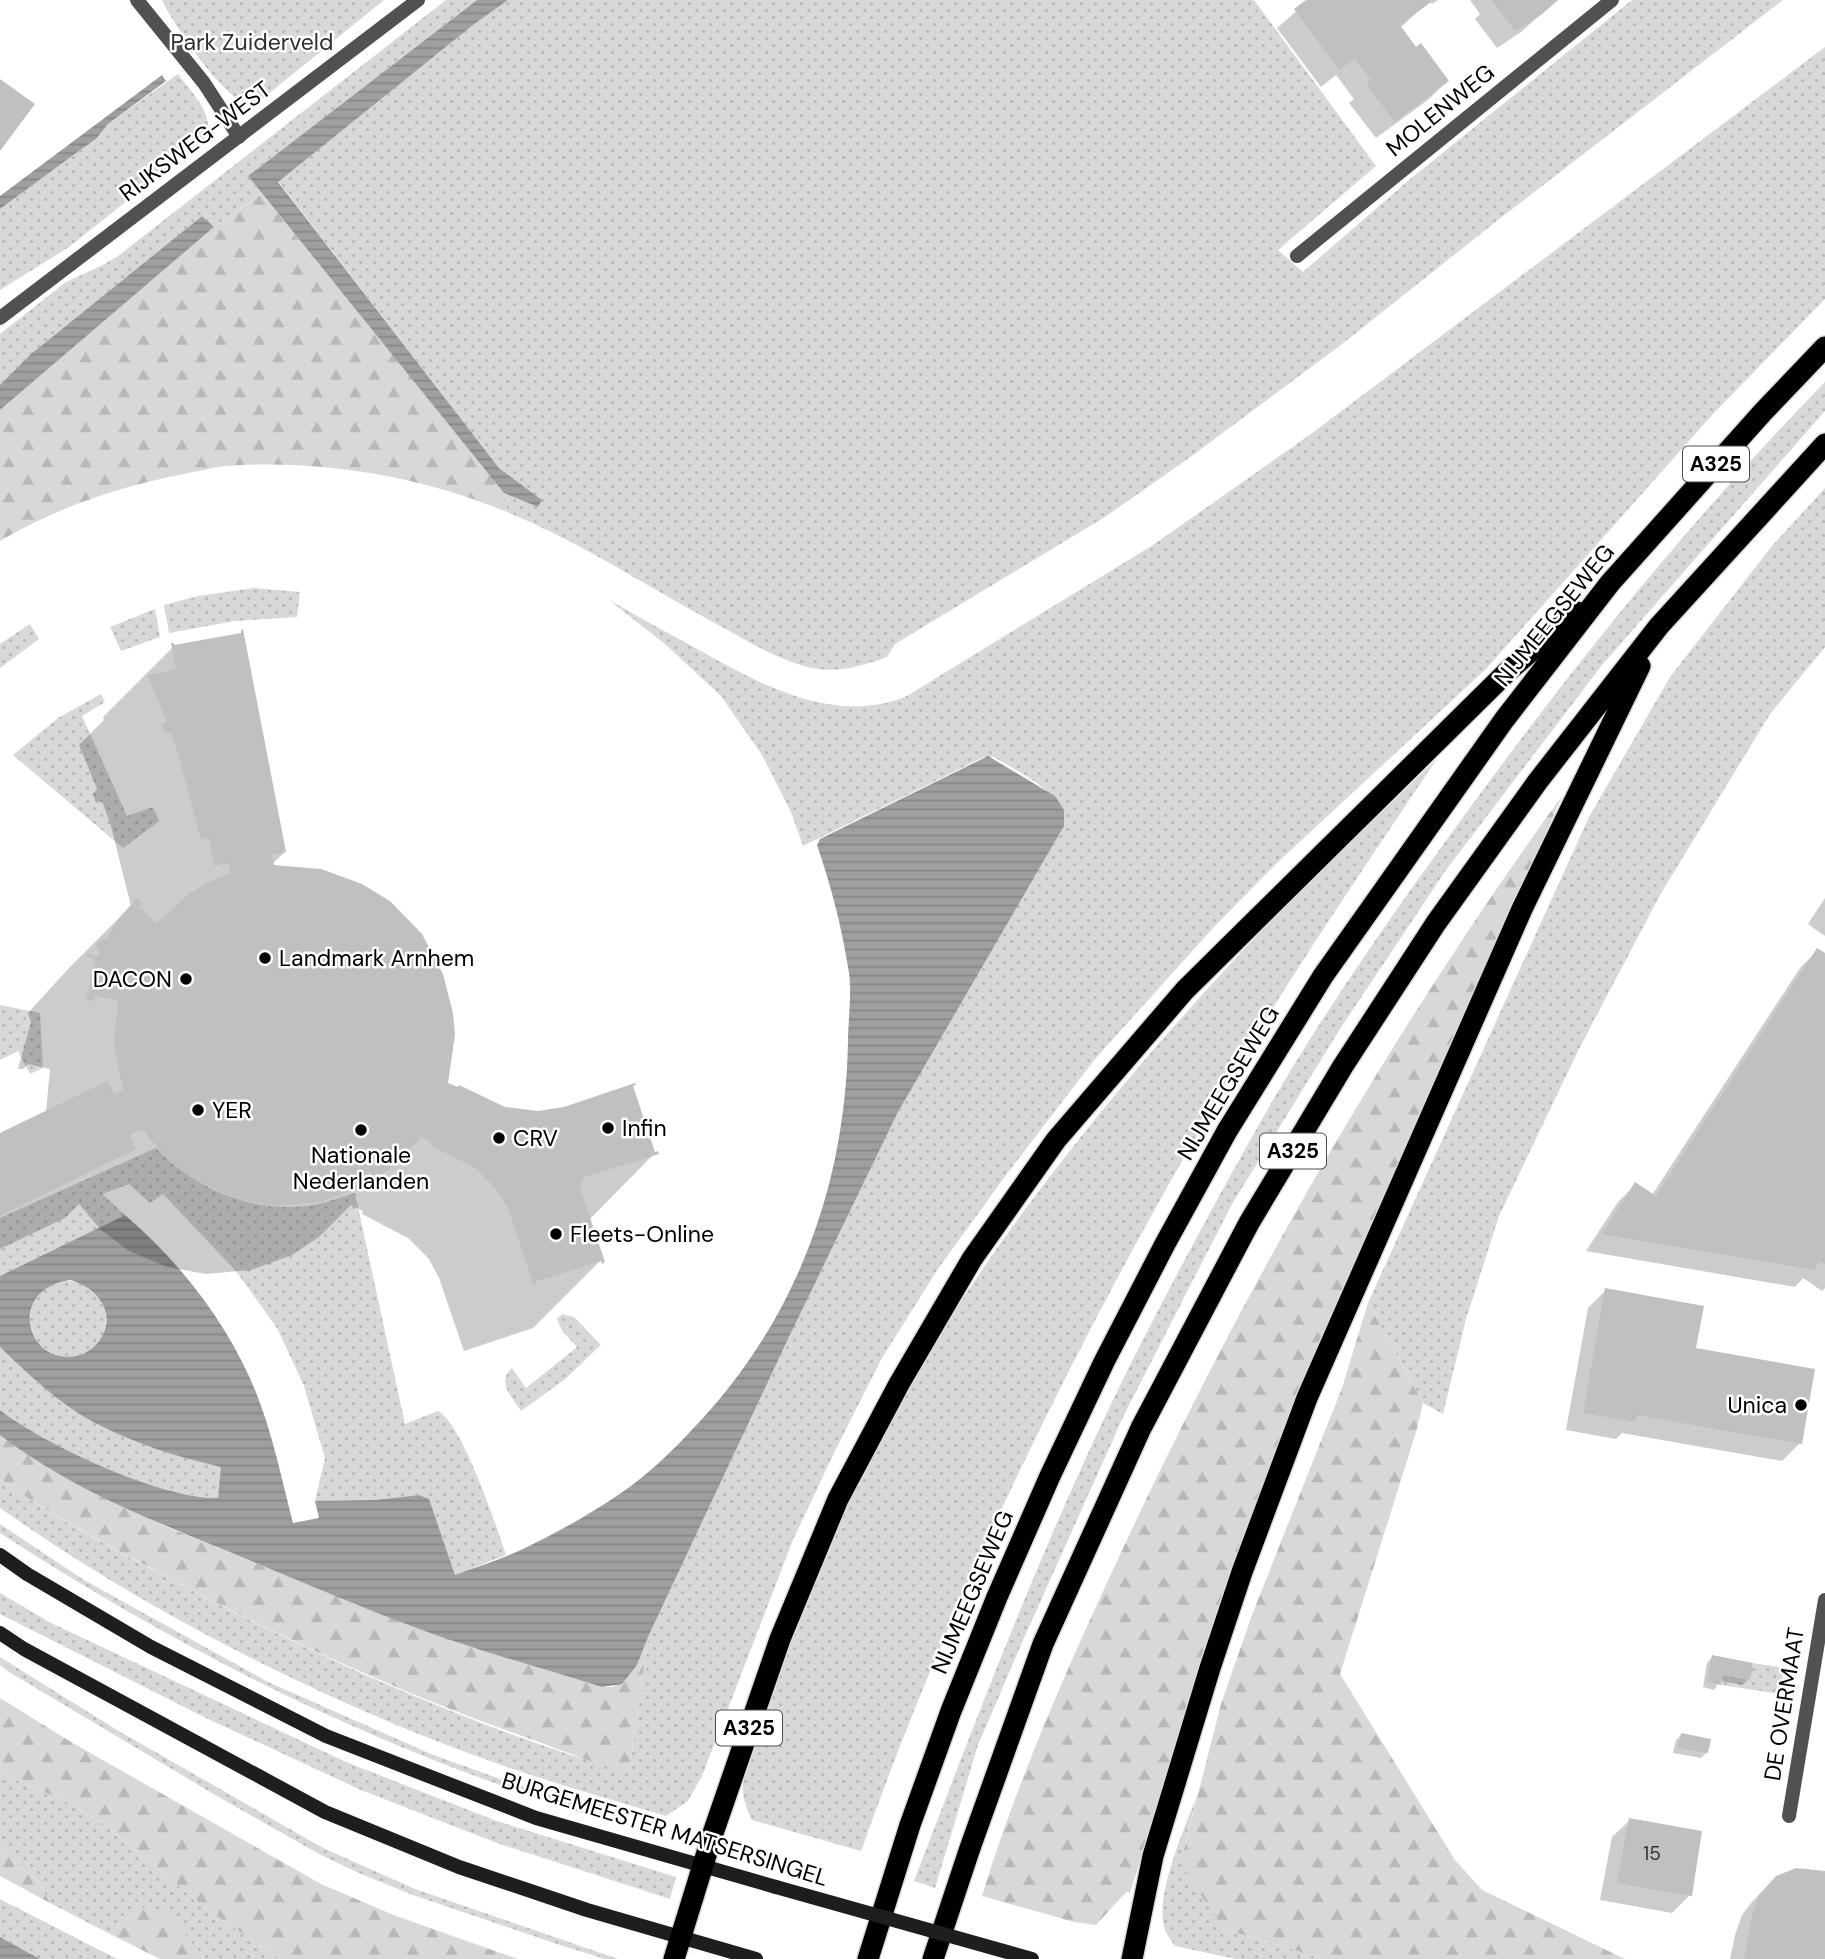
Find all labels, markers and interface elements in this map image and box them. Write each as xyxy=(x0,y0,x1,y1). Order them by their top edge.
park label: Park Zuiderveld xyxy=(171,27,333,57)
street label: MOLENWEG xyxy=(1380,57,1500,163)
street label: RIJKSWEG-WEST xyxy=(113,74,277,208)
road number: A325 xyxy=(1683,447,1749,482)
street label: NIJMEEGSEWEG xyxy=(1487,538,1621,692)
place label: Landmark Arnhem xyxy=(279,943,474,973)
marker: Landmark Arnhem xyxy=(257,950,273,966)
place label: DACON xyxy=(93,964,172,994)
marker: DACON xyxy=(178,971,194,987)
street label: NIJMEEGSEWEG xyxy=(1170,1000,1286,1166)
place label: YER xyxy=(212,1095,252,1125)
marker: YER xyxy=(190,1102,206,1118)
place label: Infin xyxy=(622,1113,667,1143)
marker: Infin xyxy=(600,1120,616,1136)
marker: Nationale Nederlanden xyxy=(353,1122,369,1138)
place label: CRV xyxy=(513,1123,558,1153)
marker: CRV xyxy=(491,1130,507,1146)
road number: A325 xyxy=(1260,1134,1326,1168)
place label: Nationale Nederlanden xyxy=(293,1140,429,1196)
place label: Fleets-Online xyxy=(570,1219,714,1249)
marker: Fleets-Online xyxy=(548,1226,564,1242)
place label: Unica xyxy=(1728,1390,1787,1420)
marker: Unica xyxy=(1793,1397,1809,1413)
street label: NIJMEEGSEWEG xyxy=(924,1506,1020,1678)
street label: DE OVERMAAT xyxy=(1757,1625,1811,1783)
road number: A325 xyxy=(716,1710,782,1746)
street label: BURGEMEESTER MATSERSINGEL xyxy=(498,1765,832,1893)
house number: 15 xyxy=(1643,1841,1661,1866)

